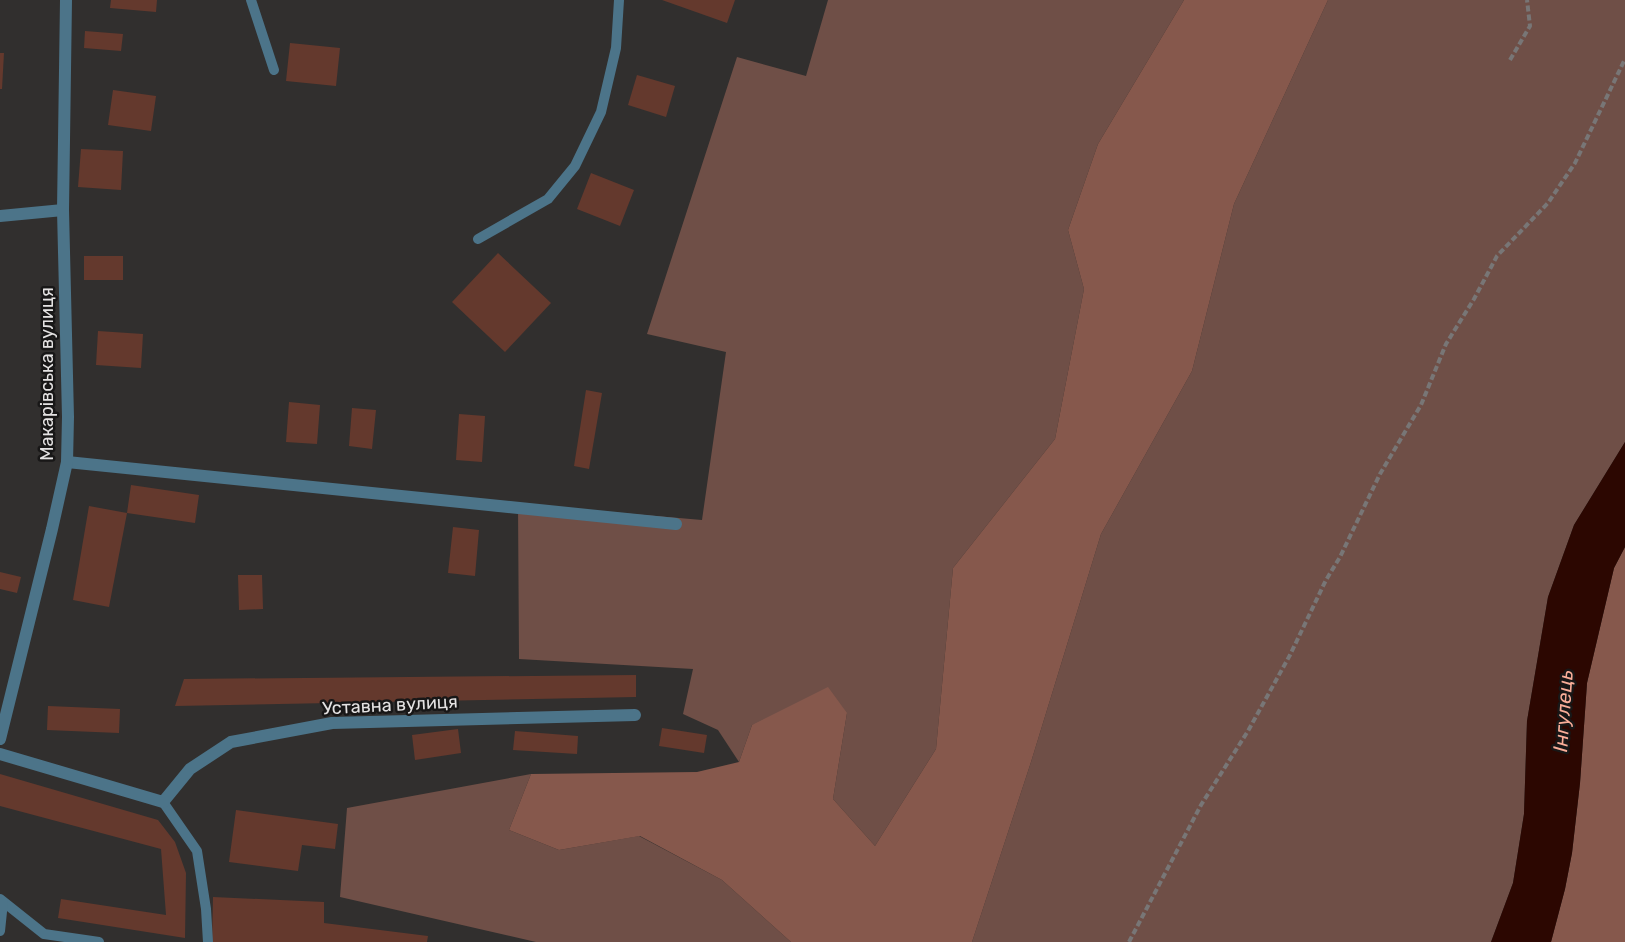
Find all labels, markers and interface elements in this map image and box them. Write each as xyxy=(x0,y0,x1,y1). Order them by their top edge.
street label: Макарівська вулиця xyxy=(36,287,58,461)
water label: Інгулець xyxy=(1548,669,1578,753)
street label: Уставна вулиця xyxy=(322,690,458,720)

